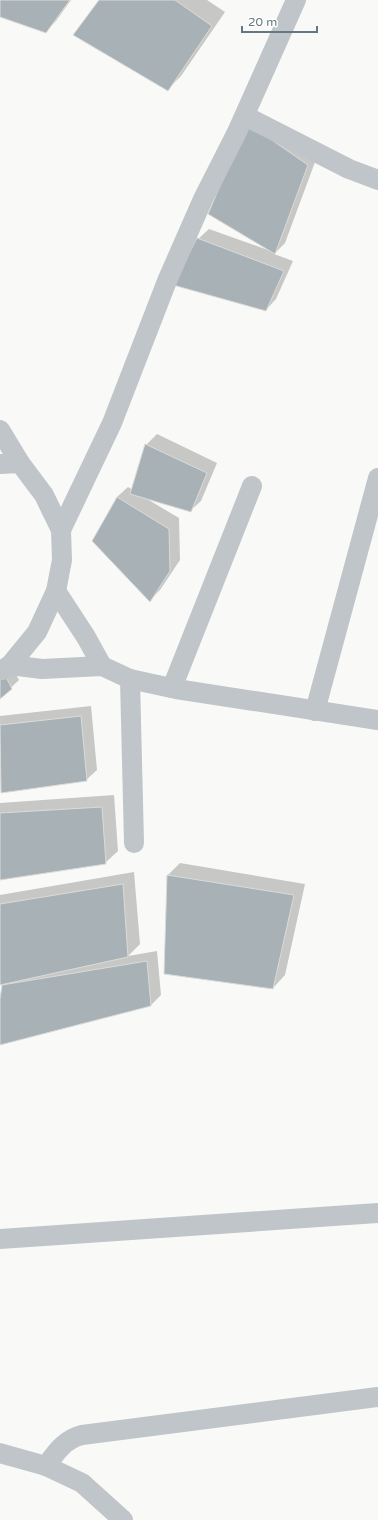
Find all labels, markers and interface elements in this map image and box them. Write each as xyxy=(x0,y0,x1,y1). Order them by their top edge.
scale bar xyxy=(242,8,317,34)
text: 20 m xyxy=(248,15,277,29)

